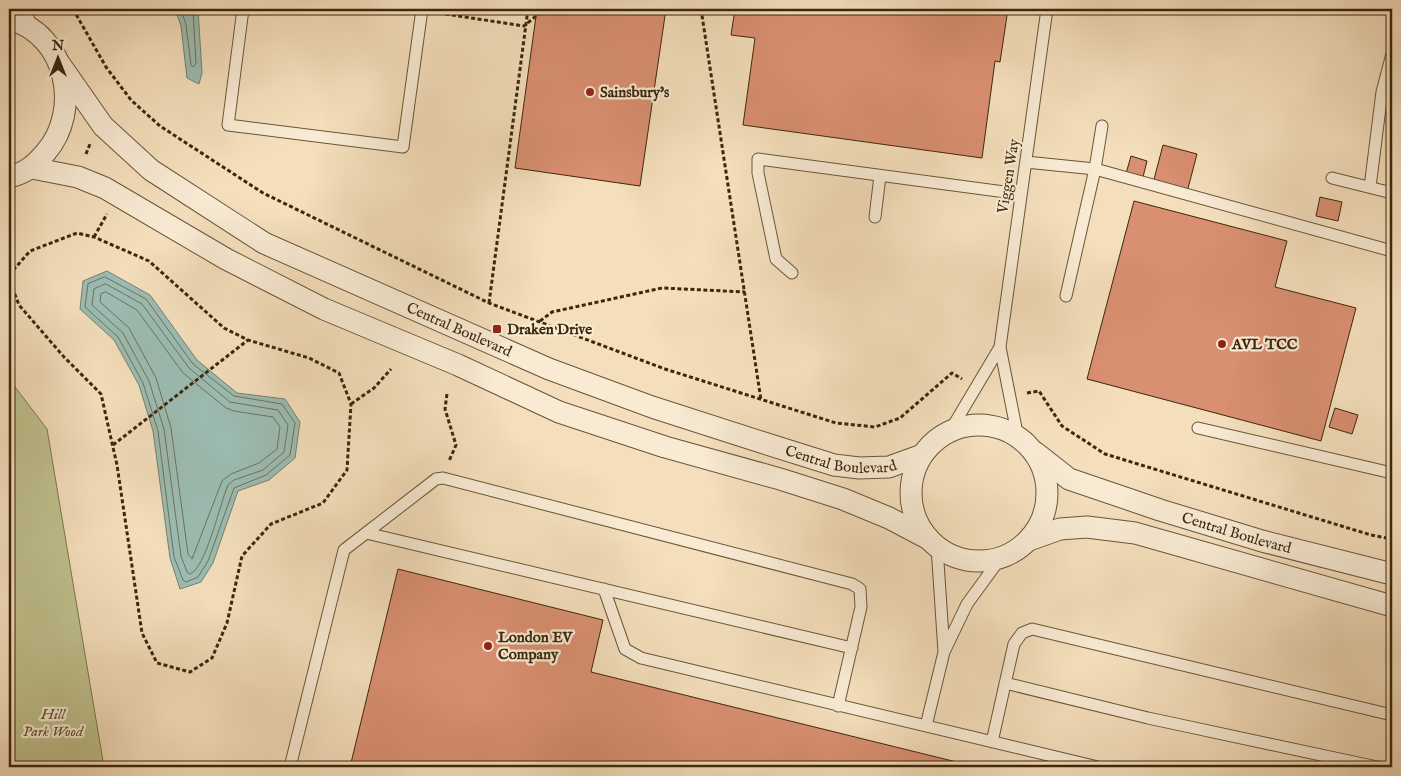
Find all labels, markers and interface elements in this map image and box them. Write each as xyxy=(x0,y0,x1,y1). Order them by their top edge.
north arrow xyxy=(32,32,82,82)
text: N xyxy=(51,37,64,55)
place label: Sainsbury's xyxy=(600,83,670,102)
marker: Sainsbury's xyxy=(584,86,596,98)
street label: Viggen Way xyxy=(993,137,1024,216)
street label: Central Boulevard xyxy=(403,298,516,362)
place label: Draken Drive xyxy=(507,320,592,339)
marker: Draken Drive xyxy=(491,323,503,335)
place label: AVL TCC xyxy=(1231,335,1298,354)
marker: AVL TCC xyxy=(1216,338,1228,350)
street label: Central Boulevard xyxy=(783,441,901,478)
street label: Central Boulevard xyxy=(1179,508,1294,558)
place label: London EV Company xyxy=(498,628,573,664)
marker: London EV Company xyxy=(482,640,494,652)
park label: Hill Park Wood xyxy=(23,705,84,741)

